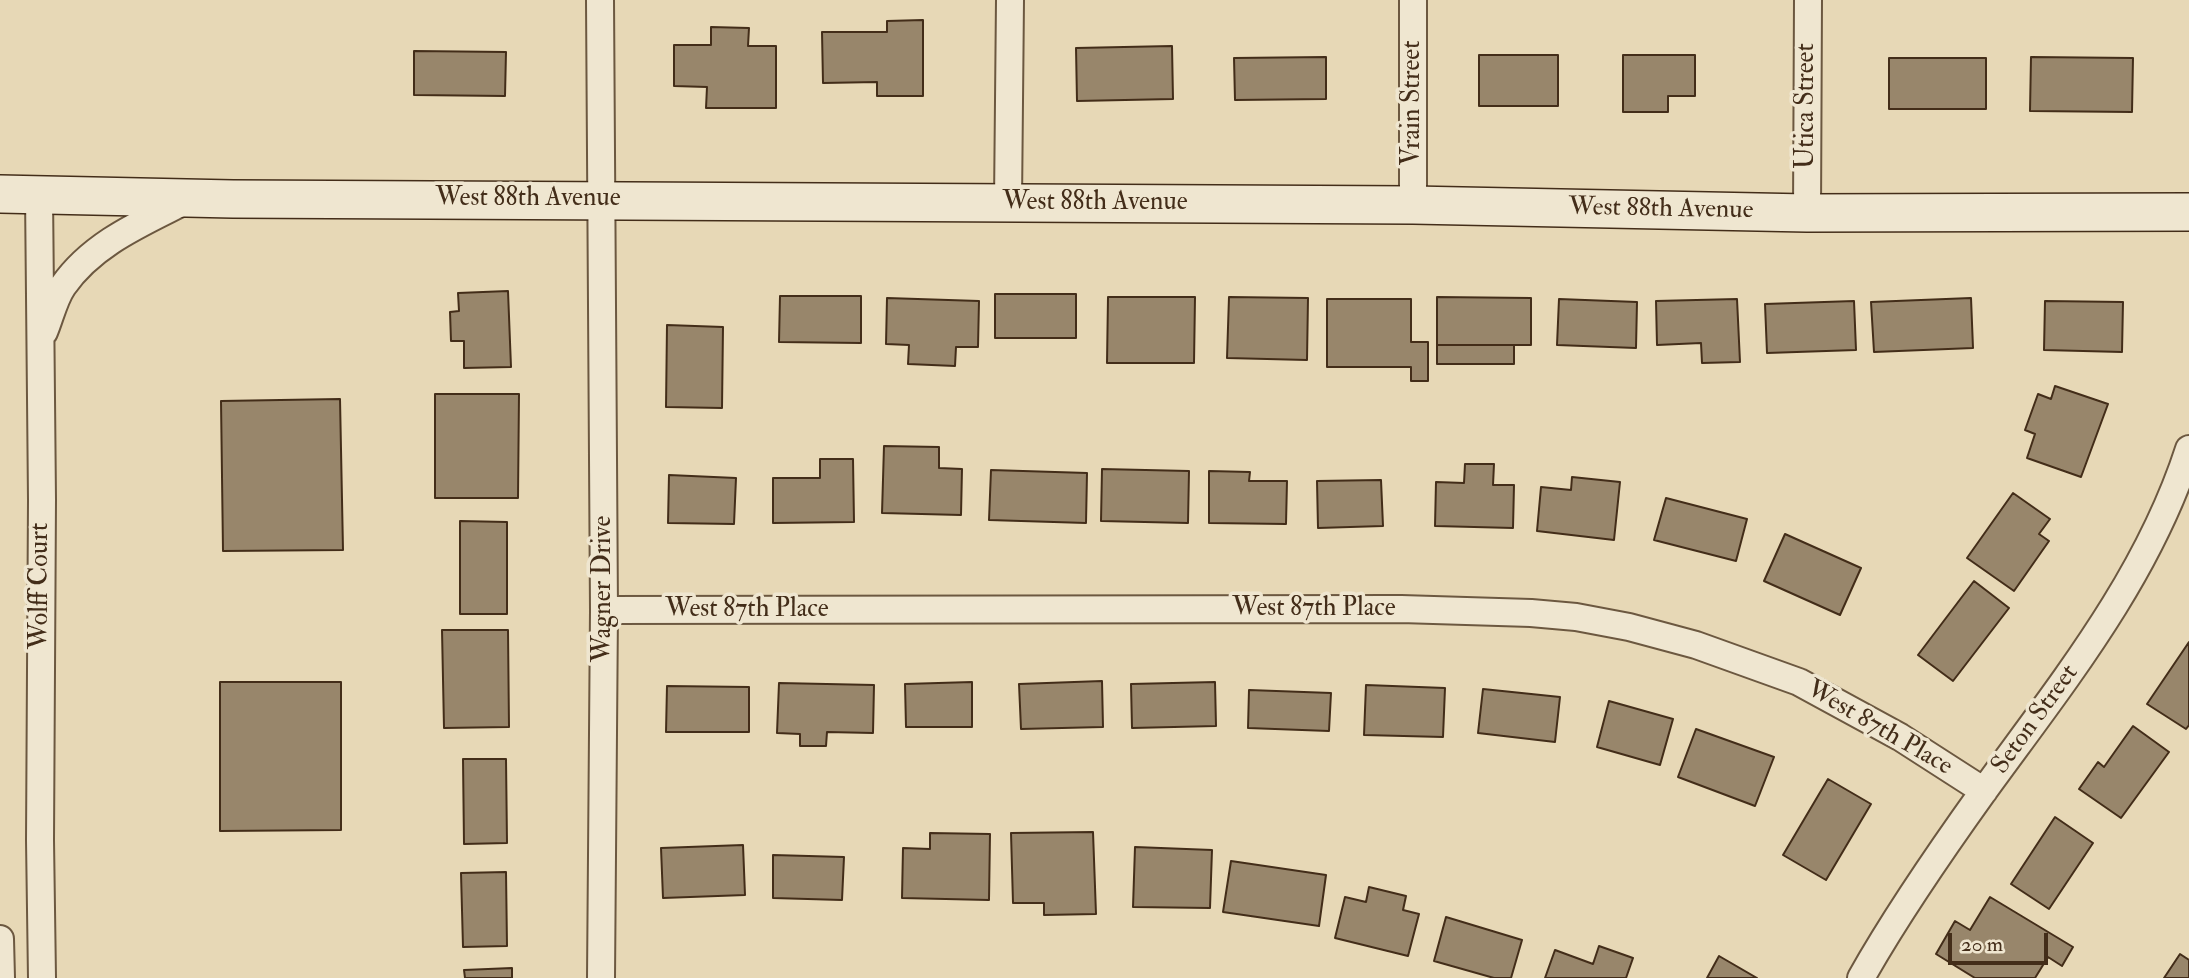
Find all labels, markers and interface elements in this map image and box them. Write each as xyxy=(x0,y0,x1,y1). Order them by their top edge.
street label: Vrain Street xyxy=(1397,40,1429,166)
street label: Utica Street xyxy=(1791,43,1823,169)
street label: West 88th Avenue xyxy=(435,183,621,215)
street label: West 88th Avenue xyxy=(1002,187,1188,219)
street label: West 88th Avenue xyxy=(1568,193,1754,227)
street label: Wagner Drive xyxy=(588,516,620,662)
street label: Wolff Court xyxy=(25,523,57,649)
street label: West 87th Place xyxy=(1232,593,1396,625)
street label: West 87th Place xyxy=(665,594,829,626)
street label: Seton Street xyxy=(1986,659,2086,781)
street label: West 87th Place xyxy=(1800,675,1958,783)
scale bar xyxy=(1951,918,2051,962)
text: 20 m xyxy=(1961,931,2003,958)

